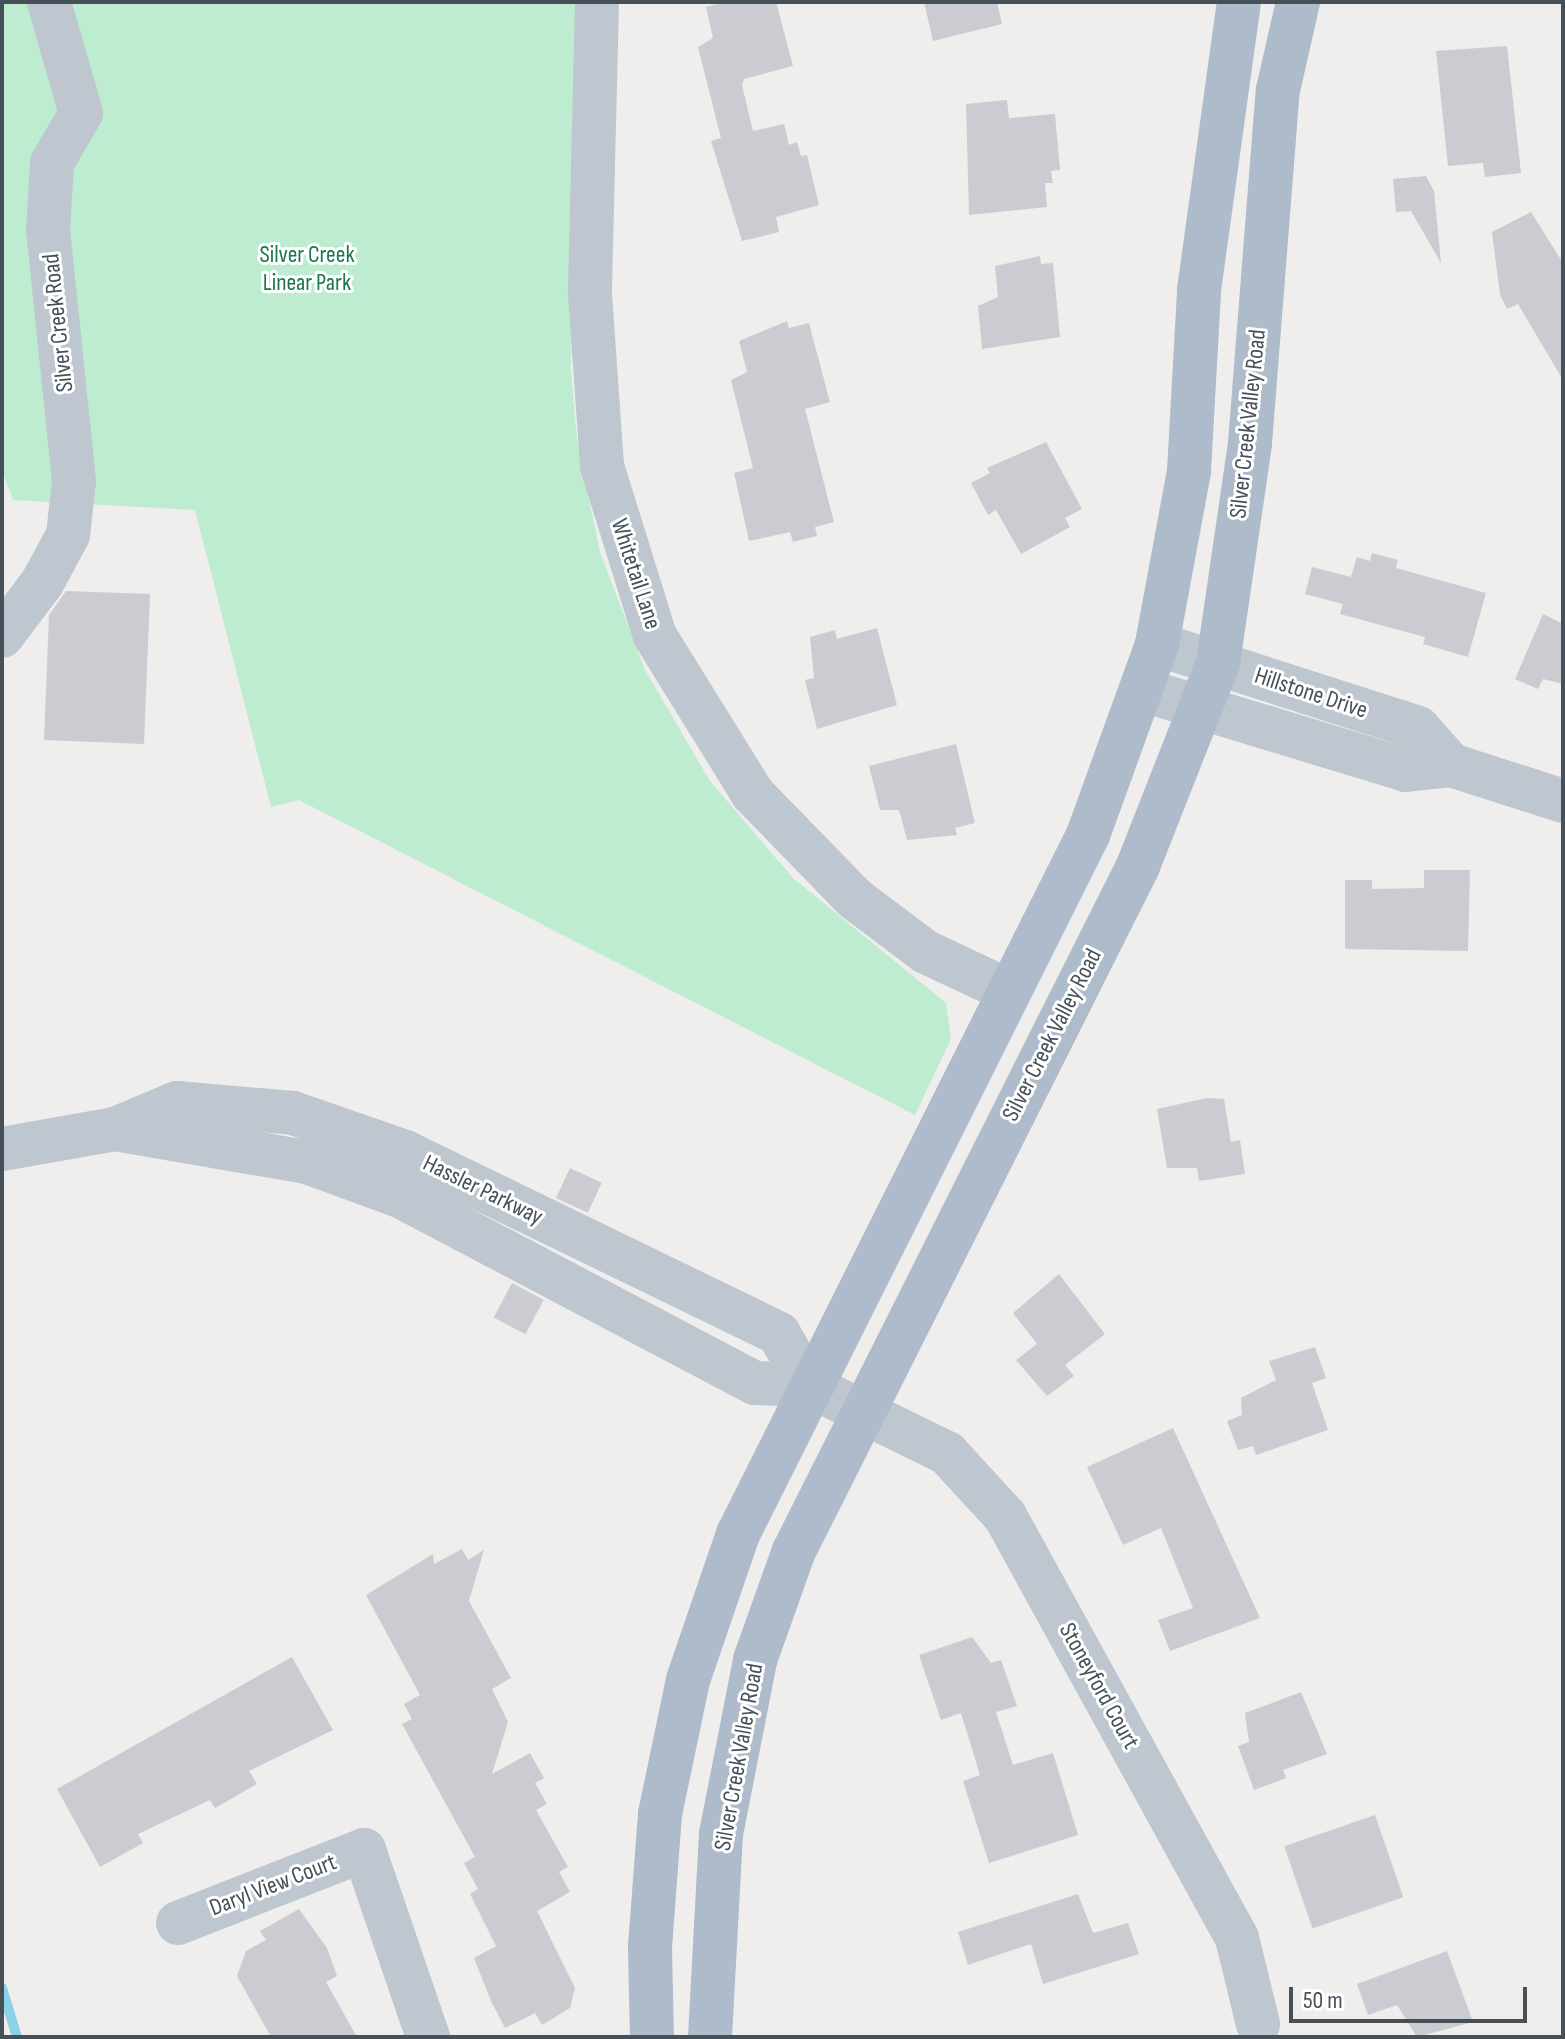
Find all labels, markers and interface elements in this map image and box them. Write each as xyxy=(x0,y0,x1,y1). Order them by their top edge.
park label: Silver Creek Linear Park xyxy=(259,241,355,297)
street label: Silver Creek Road xyxy=(36,252,80,394)
street label: Silver Creek Valley Road xyxy=(1224,328,1272,520)
street label: Whitetail Lane xyxy=(605,515,667,633)
street label: Hillstone Drive xyxy=(1251,661,1371,725)
street label: Silver Creek Valley Road xyxy=(996,944,1108,1126)
street label: Hassler Parkway xyxy=(418,1149,548,1231)
street label: Stoneyford Court xyxy=(1053,1618,1145,1754)
street label: Silver Creek Valley Road xyxy=(708,1661,770,1853)
street label: Daryl View Court xyxy=(206,1848,340,1922)
scale bar xyxy=(1293,1971,1531,2021)
text: 50 m xyxy=(1303,1986,1343,2015)

